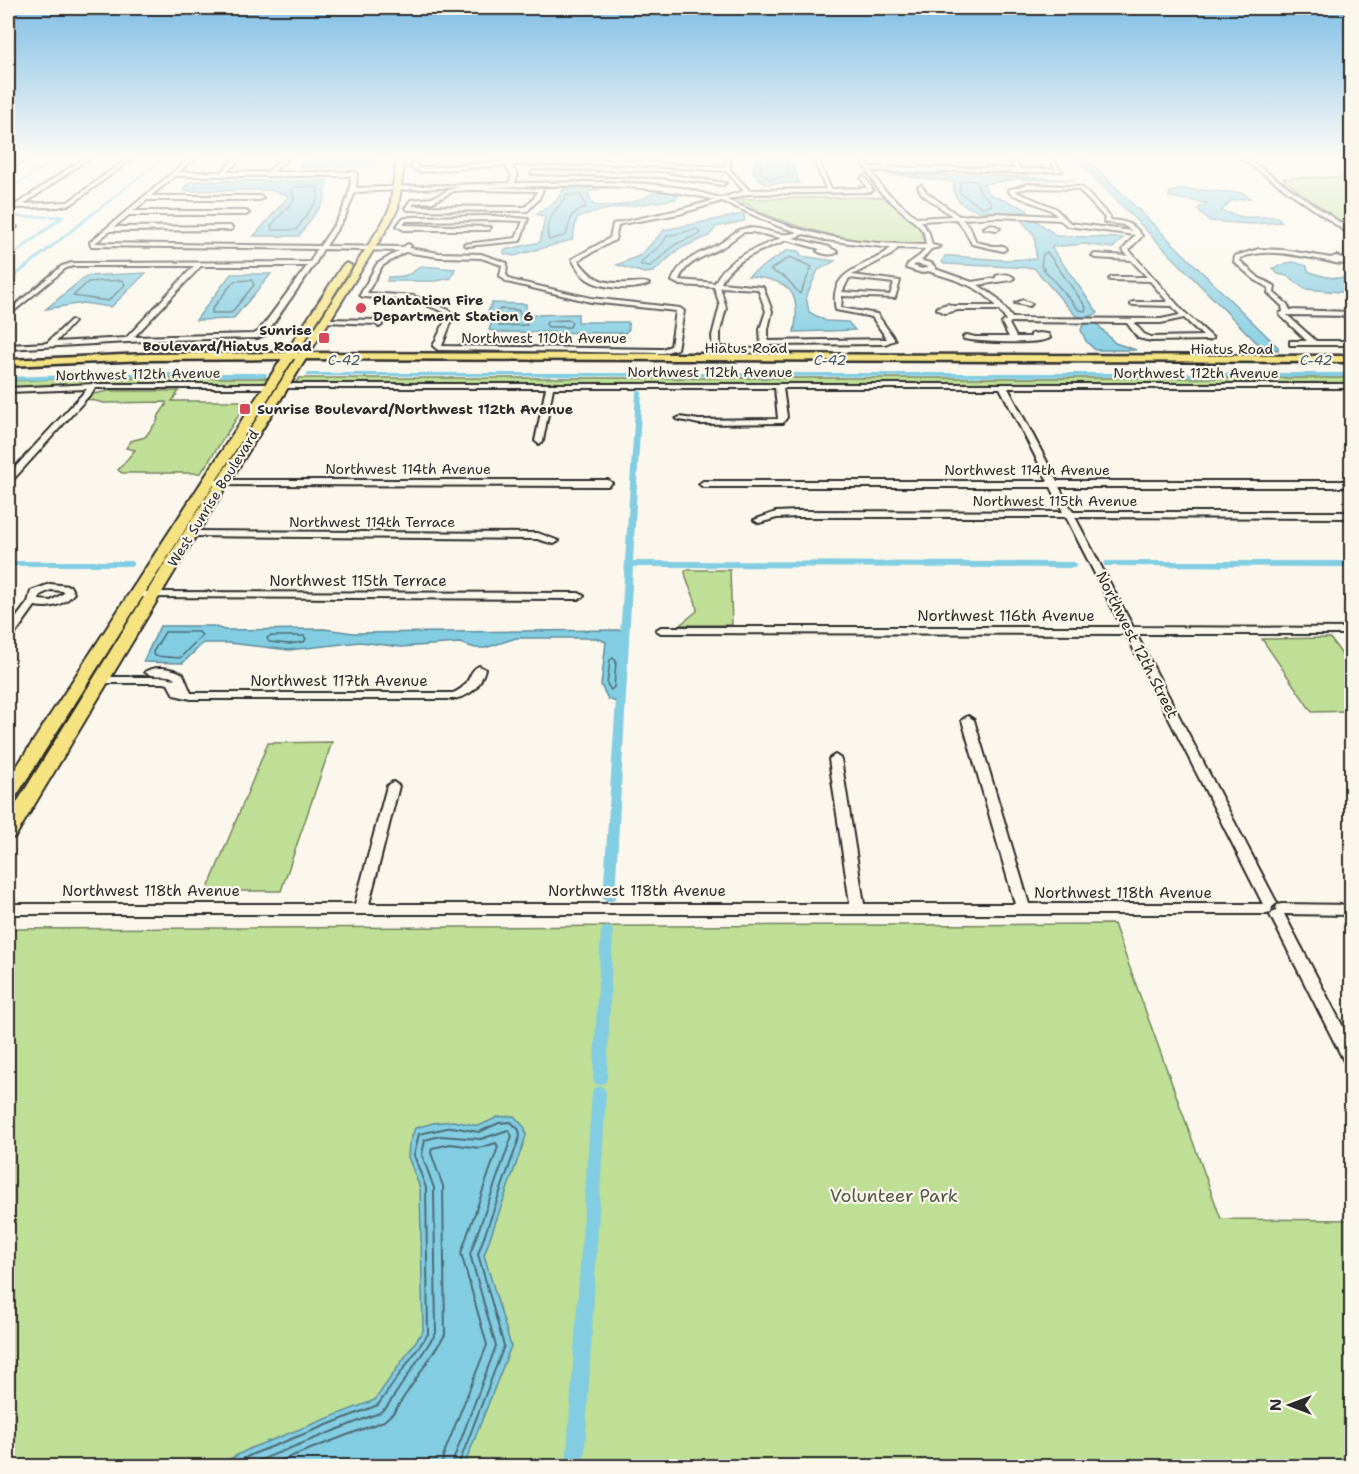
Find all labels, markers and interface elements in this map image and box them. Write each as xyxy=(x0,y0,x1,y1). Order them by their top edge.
place label: Plantation Fire Department Station 6 xyxy=(373,291,533,325)
marker: Plantation Fire Department Station 6 xyxy=(354,301,368,315)
place label: Sunrise Boulevard/Hiatus Road xyxy=(143,321,312,355)
street label: Northwest 110th Avenue xyxy=(461,329,627,347)
marker: Sunrise Boulevard/Hiatus Road xyxy=(317,331,331,345)
street label: Hiatus Road xyxy=(705,339,788,357)
street label: Hiatus Road xyxy=(1191,340,1274,358)
water label: C-42 xyxy=(328,351,361,369)
water label: C-42 xyxy=(814,351,847,369)
water label: C-42 xyxy=(1300,351,1333,369)
street label: Northwest 112th Avenue xyxy=(627,363,793,381)
street label: Northwest 112th Avenue xyxy=(55,364,221,384)
street label: Northwest 112th Avenue xyxy=(1113,364,1279,382)
place label: Sunrise Boulevard/Northwest 112th Avenue xyxy=(257,400,573,418)
marker: Sunrise Boulevard/Northwest 112th Avenue xyxy=(238,402,252,416)
street label: West Sunrise Boulevard xyxy=(163,426,263,570)
street label: Northwest 114th Avenue xyxy=(325,460,491,478)
street label: Northwest 114th Avenue xyxy=(944,461,1110,479)
street label: Northwest 115th Avenue xyxy=(973,492,1138,510)
street label: Northwest 114th Terrace xyxy=(289,513,455,531)
street label: Northwest 12th Street xyxy=(1091,568,1183,722)
street label: Northwest 115th Terrace xyxy=(269,571,447,591)
street label: Northwest 116th Avenue xyxy=(917,606,1095,626)
street label: Northwest 117th Avenue xyxy=(250,671,428,691)
street label: Northwest 118th Avenue xyxy=(62,881,240,901)
street label: Northwest 118th Avenue xyxy=(548,881,726,901)
street label: Northwest 118th Avenue xyxy=(1034,883,1212,903)
park label: Volunteer Park xyxy=(830,1184,958,1208)
north arrow xyxy=(1260,1375,1320,1435)
text: N xyxy=(1265,1399,1286,1411)

